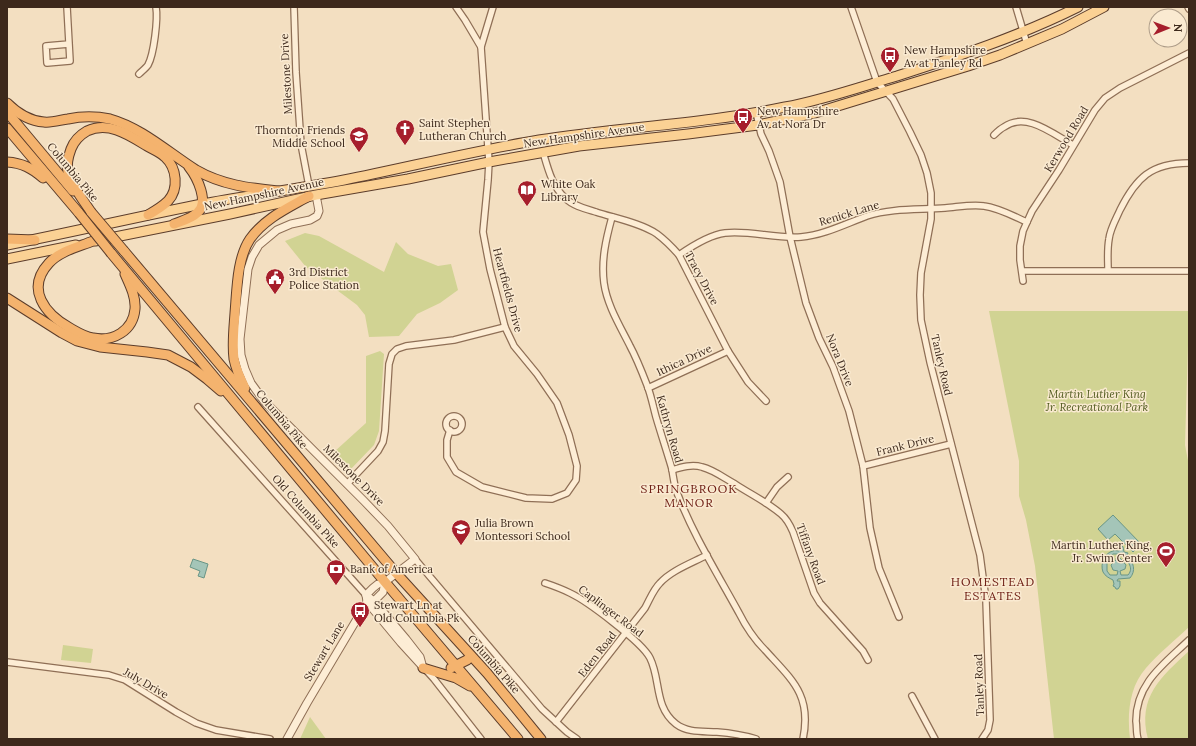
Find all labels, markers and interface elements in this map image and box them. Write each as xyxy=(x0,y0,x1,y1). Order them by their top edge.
north arrow xyxy=(1148,8,1188,48)
text: N xyxy=(1171,23,1185,33)
street label: Milestone Drive xyxy=(277,33,295,115)
place label: New Hampshire Av at Tanley Rd xyxy=(903,43,986,70)
bus stop icon: New Hampshire Av at Tanley Rd xyxy=(879,45,901,73)
street label: Kerwood Road xyxy=(1041,103,1091,175)
place label: New Hampshire Av at Nora Dr xyxy=(756,104,839,131)
bus stop icon: New Hampshire Av at Nora Dr xyxy=(732,106,754,134)
place label: Saint Stephen Lutheran Church xyxy=(419,116,507,143)
church icon: Saint Stephen Lutheran Church xyxy=(394,118,416,146)
street label: New Hampshire Avenue xyxy=(523,120,645,150)
place label: Thornton Friends Middle School xyxy=(255,123,345,150)
school or university icon: Thornton Friends Middle School xyxy=(348,125,370,153)
street label: Columbia Pike xyxy=(44,139,102,205)
street label: New Hampshire Avenue xyxy=(203,174,325,214)
place label: White Oak Library xyxy=(541,177,596,204)
library icon: White Oak Library xyxy=(516,179,538,207)
street label: Renick Lane xyxy=(817,197,881,229)
street label: Heartfields Drive xyxy=(490,246,526,334)
street label: Tracy Drive xyxy=(682,249,722,307)
place label: 3rd District Police Station xyxy=(289,265,360,292)
public building icon: 3rd District Police Station xyxy=(264,267,286,295)
street label: Nora Drive xyxy=(823,332,857,388)
street label: Tanley Road xyxy=(928,333,956,397)
street label: Ithica Drive xyxy=(654,341,714,379)
street label: Columbia Pike xyxy=(253,386,311,452)
park label: Martin Luther King Jr. Recreational Park xyxy=(1045,387,1148,414)
street label: Kathryn Road xyxy=(654,394,686,465)
street label: Frank Drive xyxy=(875,431,935,459)
street label: Milestone Drive xyxy=(320,441,388,509)
street label: Old Columbia Pike xyxy=(269,471,343,551)
district label: SPRINGBROOK MANOR xyxy=(641,481,737,510)
place label: Julia Brown Montessori School xyxy=(474,516,570,543)
school or university icon: Julia Brown Montessori School xyxy=(450,518,472,546)
street label: Tiffany Road xyxy=(793,521,829,587)
place label: Martin Luther King, Jr. Swim Center xyxy=(1051,538,1152,565)
sports icon: Martin Luther King, Jr. Swim Center xyxy=(1155,540,1177,568)
bank icon: Bank of America xyxy=(325,558,347,586)
place label: Bank of America xyxy=(350,562,433,576)
district label: HOMESTEAD ESTATES xyxy=(951,574,1035,603)
street label: Caplinger Road xyxy=(576,582,647,640)
place label: Stewart Ln at Old Columbia Pk xyxy=(374,598,459,625)
bus stop icon: Stewart Ln at Old Columbia Pk xyxy=(349,600,371,628)
street label: Stewart Lane xyxy=(301,618,347,684)
street label: Eden Road xyxy=(575,628,620,680)
street label: Columbia Pike xyxy=(465,632,523,696)
street label: Tanley Road xyxy=(971,653,987,716)
street label: July Drive xyxy=(120,664,171,702)

